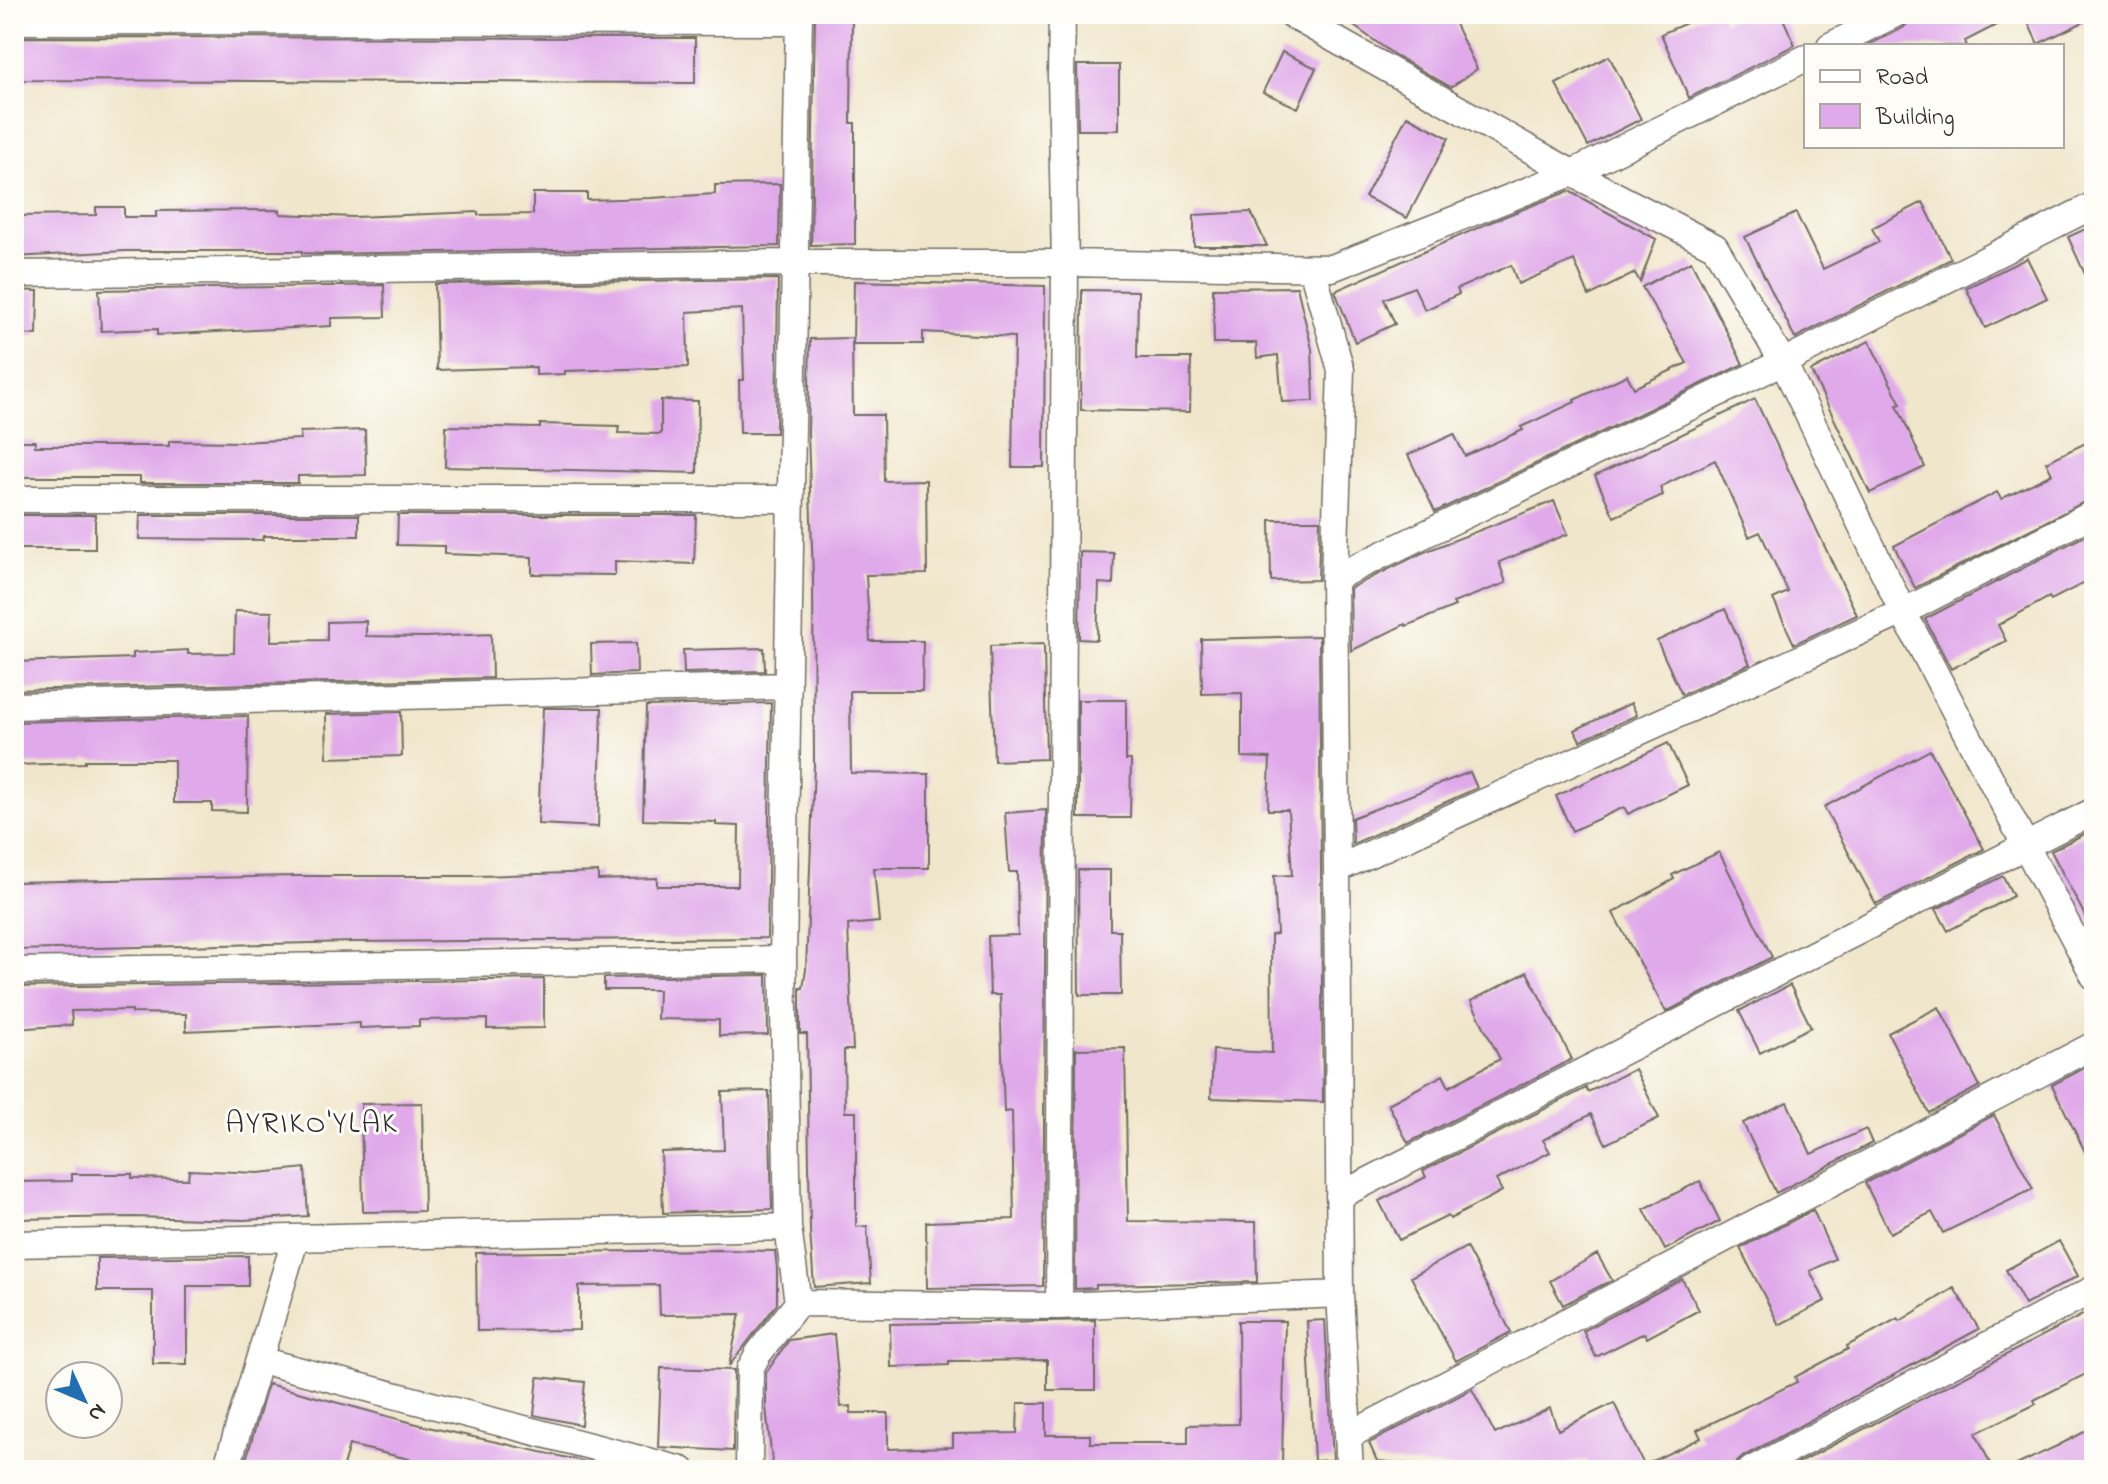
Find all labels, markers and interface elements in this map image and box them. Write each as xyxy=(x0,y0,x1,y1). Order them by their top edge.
legend xyxy=(1804,44,2064,148)
text: Road xyxy=(1876,61,1929,96)
text: Building xyxy=(1875,101,1955,136)
district label: AYRIKO'YLAK xyxy=(225,1103,399,1147)
north arrow xyxy=(44,1360,124,1440)
text: N xyxy=(80,1395,113,1428)

